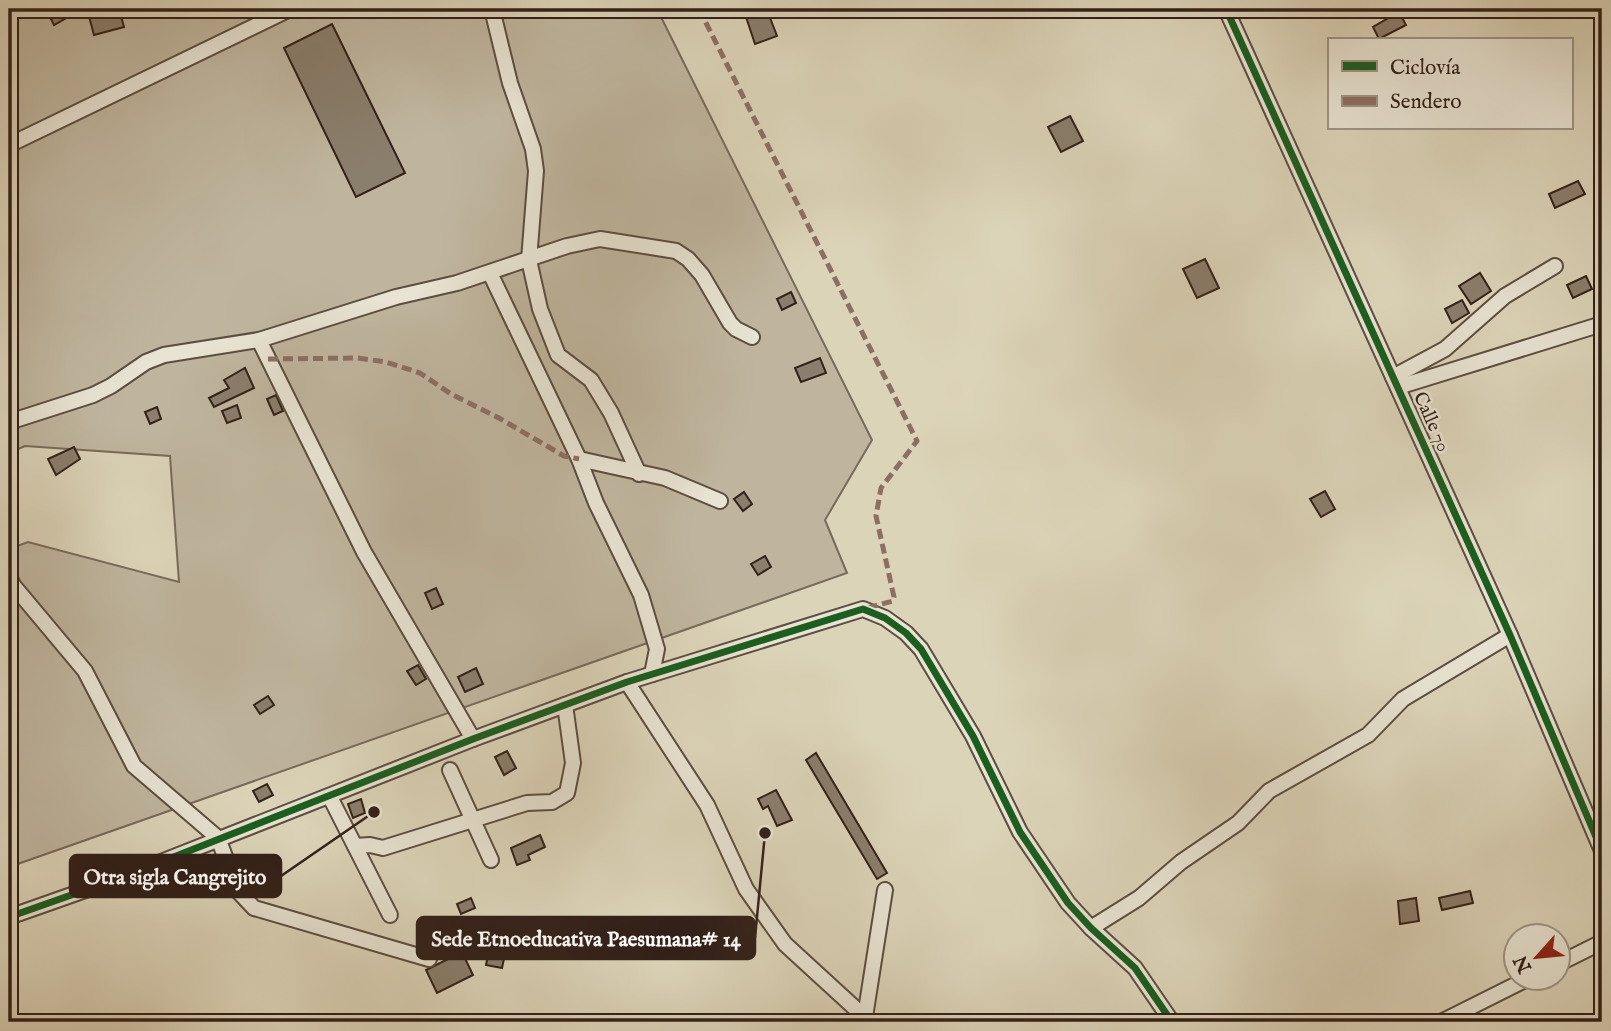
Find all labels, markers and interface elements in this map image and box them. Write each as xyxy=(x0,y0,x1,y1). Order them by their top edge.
legend xyxy=(1328,38,1572,130)
text: Ciclovía xyxy=(1390,55,1461,82)
text: Sendero xyxy=(1390,89,1461,116)
street label: Calle 70 xyxy=(1407,388,1455,456)
callout: Otra sigla Cangrejito xyxy=(70,855,281,897)
text: Otra sigla Cangrejito xyxy=(84,865,267,892)
callout: Sede Etnoeducativa Paesumana# 14 xyxy=(417,917,755,959)
north arrow xyxy=(1502,922,1572,992)
text: Sede Etnoeducativa Paesumana# 14 xyxy=(431,927,742,954)
text: N xyxy=(1509,951,1539,977)

